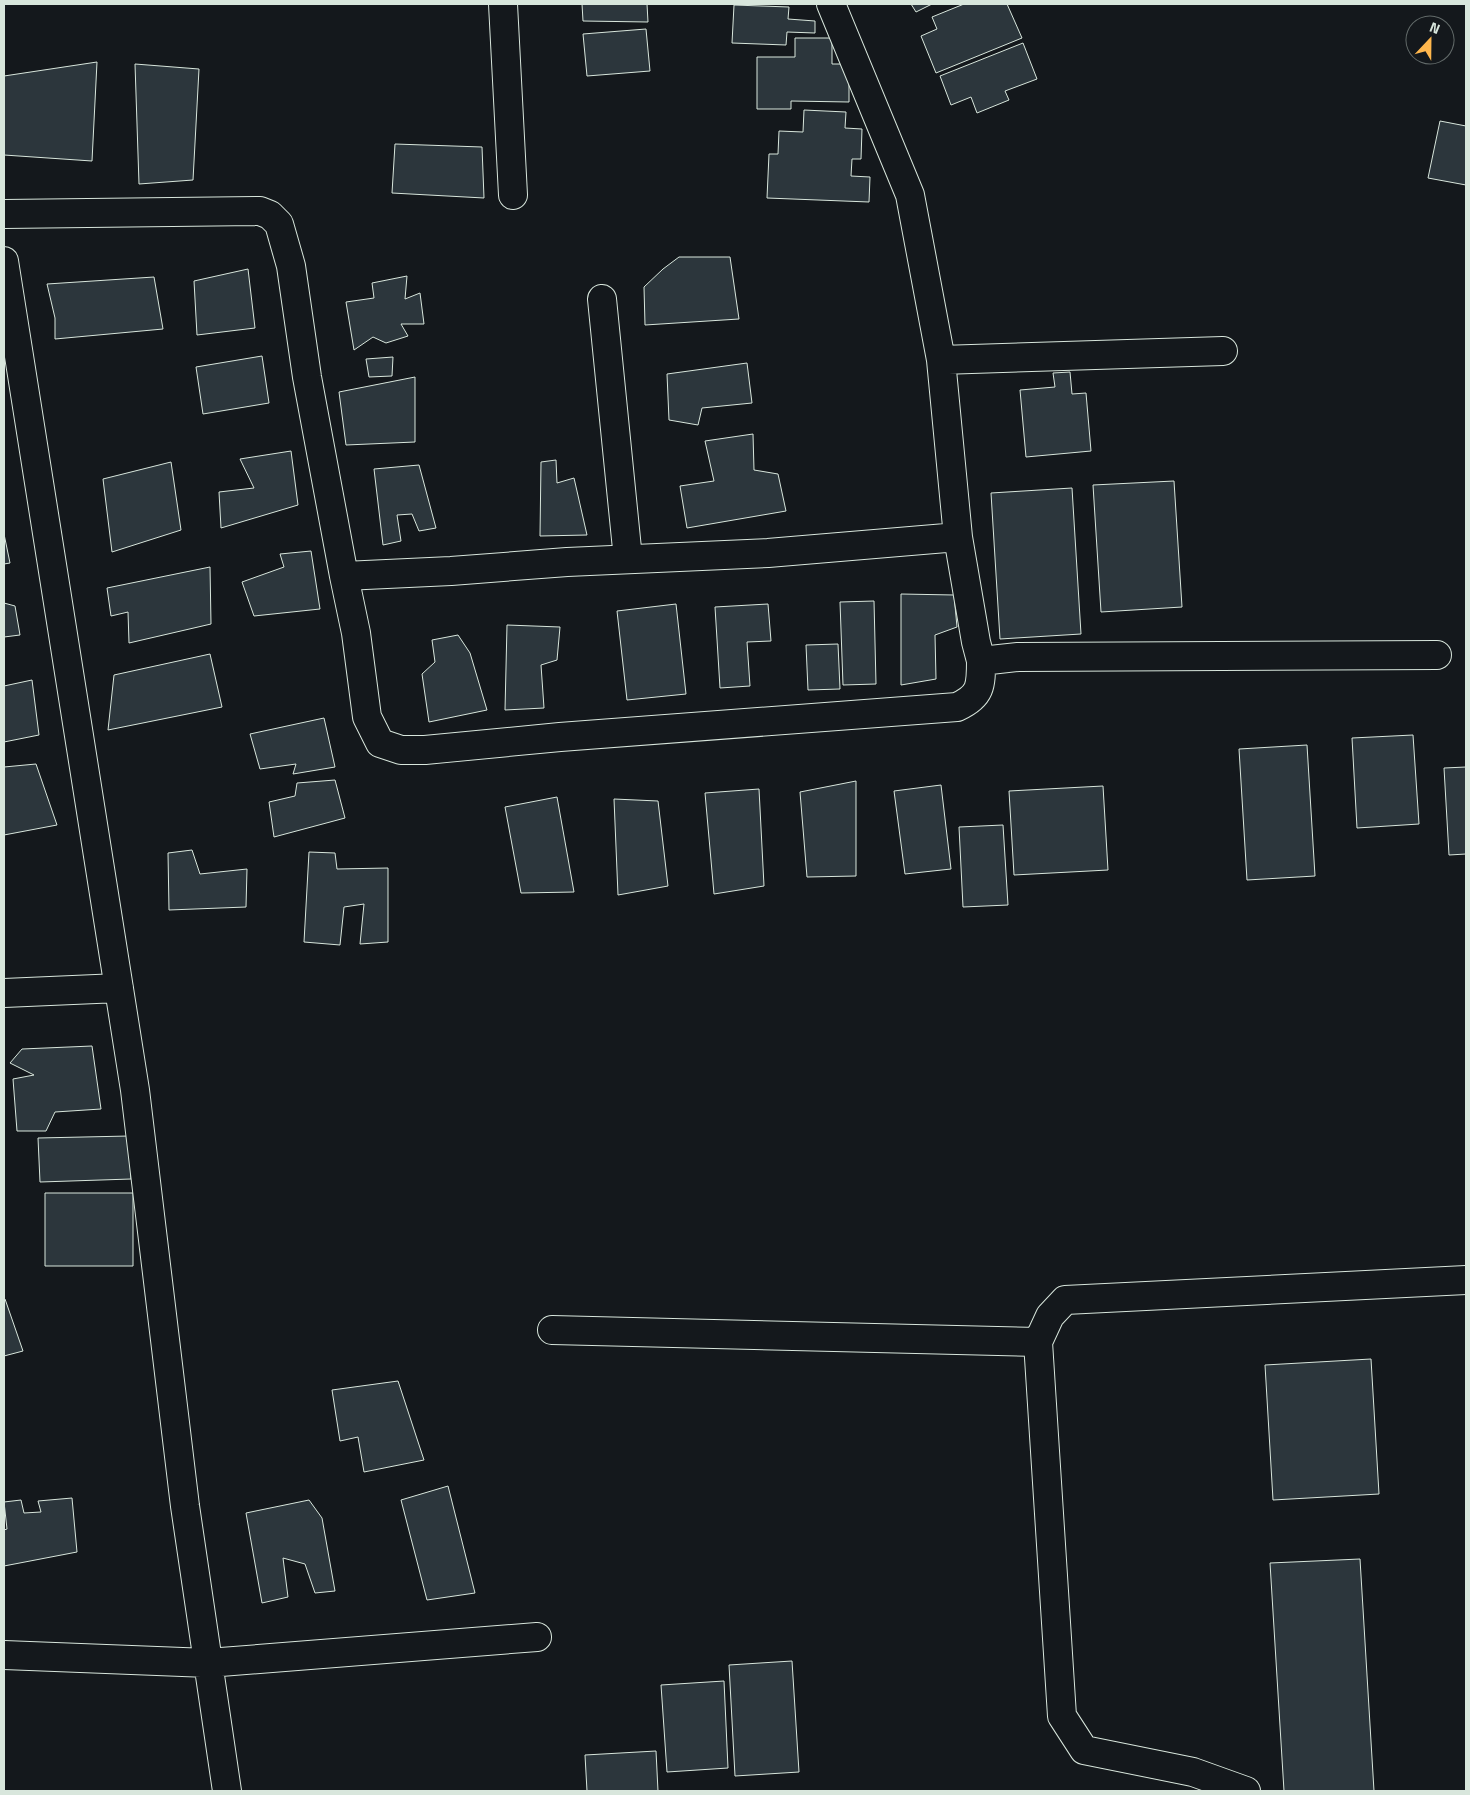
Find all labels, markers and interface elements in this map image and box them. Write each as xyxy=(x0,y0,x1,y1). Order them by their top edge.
north arrow xyxy=(1405,15,1455,65)
text: N xyxy=(1427,16,1443,39)

